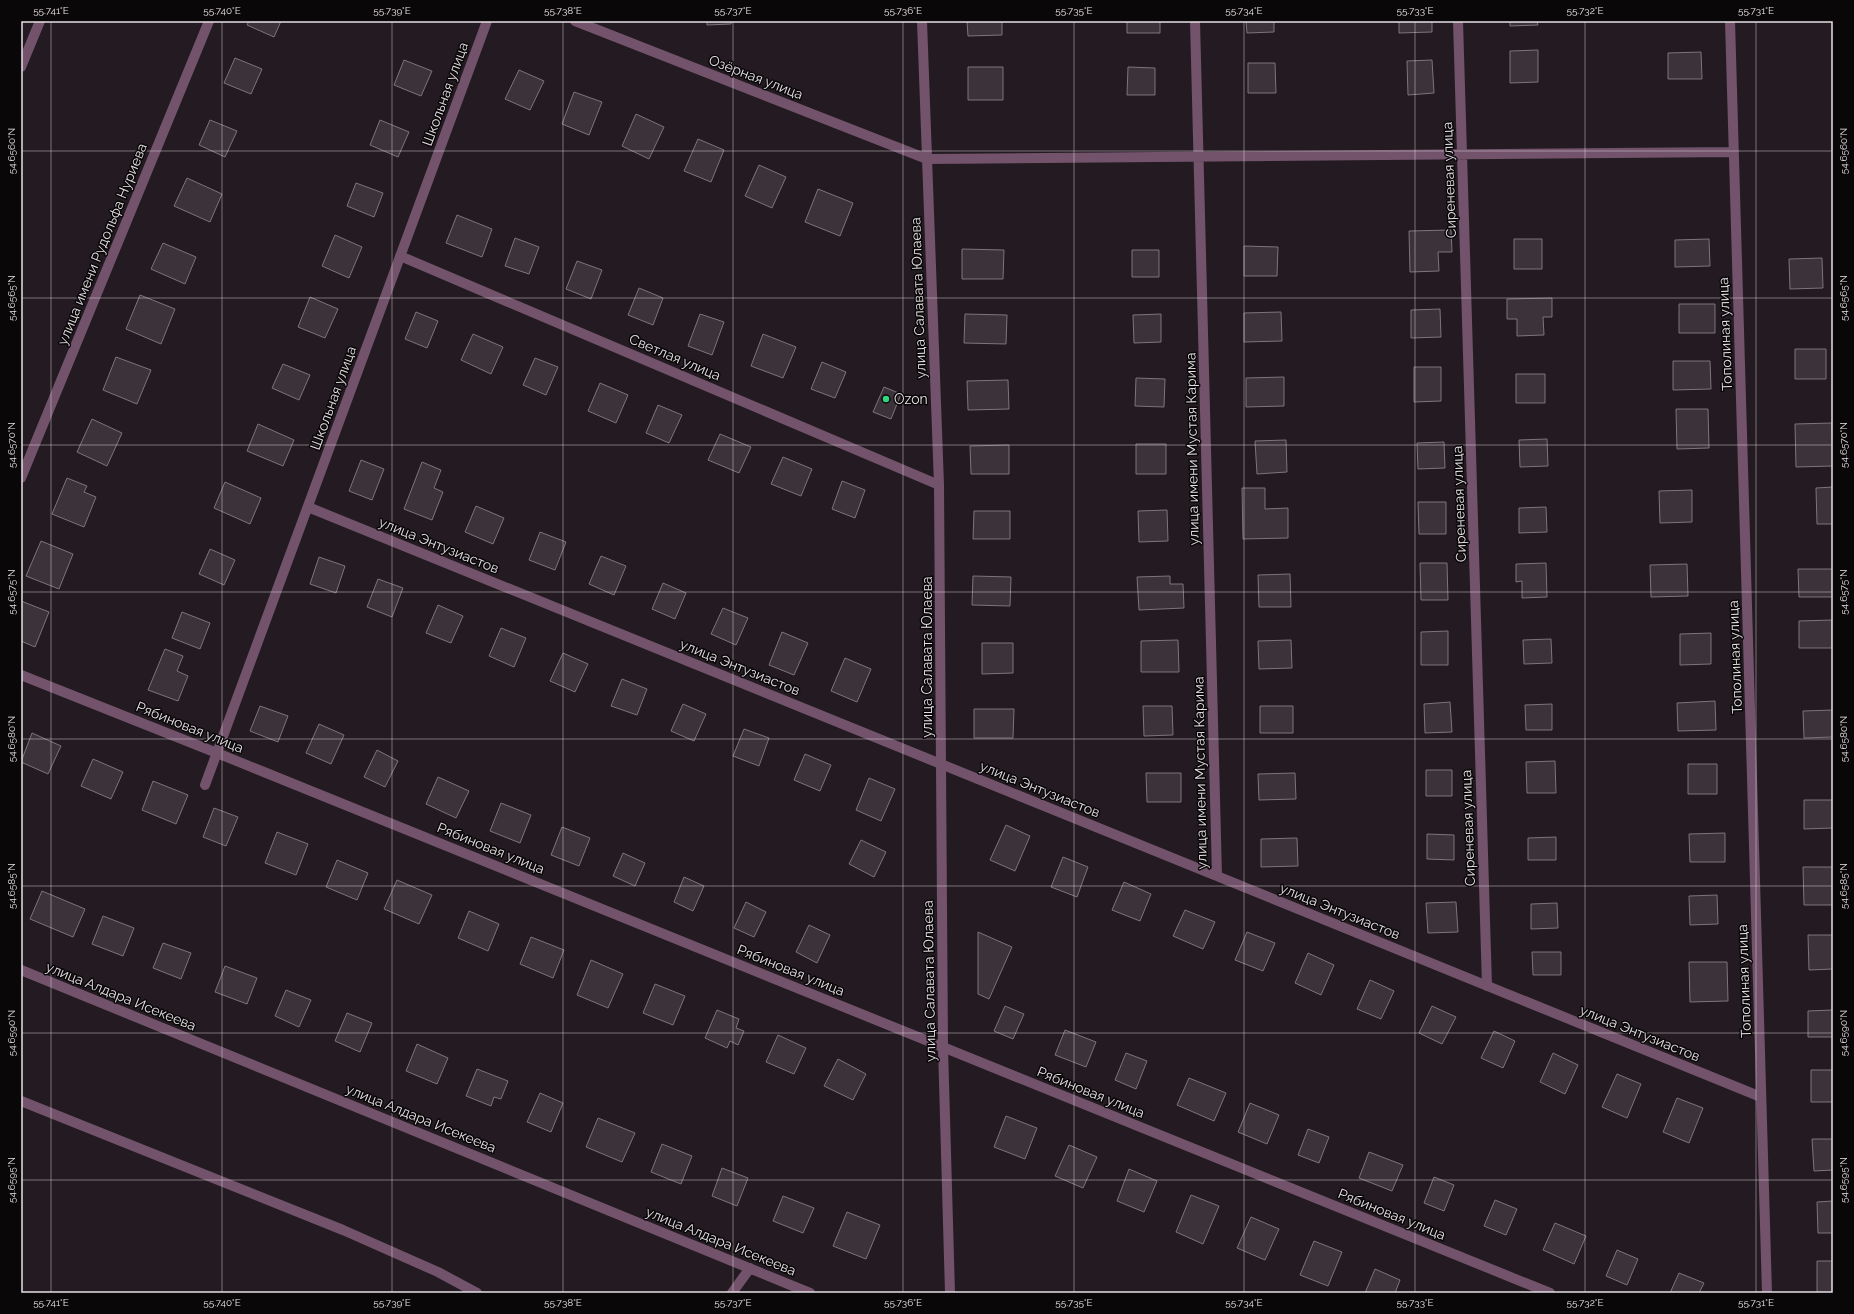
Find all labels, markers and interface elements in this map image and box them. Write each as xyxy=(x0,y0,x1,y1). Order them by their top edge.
text: 55.741°E xyxy=(33,5,69,16)
text: 55.740°E xyxy=(203,5,241,16)
text: 55.739°E xyxy=(373,5,411,16)
text: 55.738°E xyxy=(544,5,582,16)
text: 55.737°E xyxy=(714,5,752,16)
text: 55.736°E xyxy=(884,5,922,16)
text: 55.735°E xyxy=(1055,5,1093,16)
text: 55.734°E xyxy=(1225,5,1263,16)
text: 55.733°E xyxy=(1396,5,1434,16)
text: 55.732°E xyxy=(1566,5,1604,16)
text: 55.731°E xyxy=(1738,5,1774,16)
street label: Школьная улица xyxy=(419,40,471,148)
street label: Озёрная улица xyxy=(707,52,805,102)
street label: Сиреневая улица xyxy=(1439,122,1459,238)
text: 54.6560°N xyxy=(6,128,17,174)
text: 54.6560°N xyxy=(1838,128,1849,174)
street label: улица имени Рудольфа Нуриева xyxy=(54,141,150,347)
street label: улица Салавата Юлаева xyxy=(907,217,929,379)
text: 54.6565°N xyxy=(6,275,17,321)
text: 54.6565°N xyxy=(1838,275,1849,321)
street label: Тополиная улица xyxy=(1715,277,1735,391)
street label: Светлая улица xyxy=(627,331,723,383)
street label: Школьная улица xyxy=(307,344,359,452)
street label: улица имени Мустая Карима xyxy=(1182,352,1202,546)
place label: Ozon xyxy=(894,391,928,407)
marker: Ozon xyxy=(881,394,891,404)
text: 54.6570°N xyxy=(6,422,17,468)
text: 54.6570°N xyxy=(1838,422,1849,468)
street label: Сиреневая улица xyxy=(1449,446,1469,562)
street label: улица Энтузиастов xyxy=(377,514,501,576)
text: 54.6575°N xyxy=(6,569,17,615)
text: 54.6575°N xyxy=(1838,569,1849,615)
street label: улица Салавата Юлаева xyxy=(919,576,935,738)
street label: Тополиная улица xyxy=(1725,600,1745,714)
street label: улица Энтузиастов xyxy=(678,636,802,698)
street label: улица имени Мустая Карима xyxy=(1190,676,1210,870)
street label: Рябиновая улица xyxy=(134,698,246,756)
text: 54.6580°N xyxy=(6,716,17,762)
text: 54.6580°N xyxy=(1838,716,1849,762)
street label: улица Энтузиастов xyxy=(978,758,1102,820)
street label: Сиреневая улица xyxy=(1458,770,1478,886)
street label: Рябиновая улица xyxy=(435,819,547,877)
text: 54.6585°N xyxy=(6,863,17,909)
text: 54.6585°N xyxy=(1838,863,1849,909)
street label: улица Энтузиастов xyxy=(1278,880,1402,942)
street label: улица Салавата Юлаева xyxy=(920,900,938,1062)
street label: Тополиная улица xyxy=(1734,924,1754,1038)
street label: Рябиновая улица xyxy=(735,941,847,999)
street label: улица Алдара Исекеева xyxy=(44,958,198,1034)
street label: улица Энтузиастов xyxy=(1578,1002,1702,1064)
text: 54.6590°N xyxy=(6,1010,17,1056)
text: 54.6590°N xyxy=(1838,1010,1849,1056)
street label: Рябиновая улица xyxy=(1035,1063,1147,1121)
street label: улица Алдара Исекеева xyxy=(344,1080,498,1156)
text: 54.6595°N xyxy=(6,1157,17,1203)
text: 54.6595°N xyxy=(1838,1157,1849,1203)
street label: Рябиновая улица xyxy=(1336,1185,1448,1243)
street label: улица Алдара Исекеева xyxy=(644,1203,798,1279)
text: 55.741°E xyxy=(33,1297,69,1308)
text: 55.740°E xyxy=(203,1297,241,1308)
text: 55.739°E xyxy=(373,1297,411,1308)
text: 55.738°E xyxy=(544,1297,582,1308)
text: 55.737°E xyxy=(714,1297,752,1308)
text: 55.736°E xyxy=(884,1297,922,1308)
text: 55.735°E xyxy=(1055,1297,1093,1308)
text: 55.734°E xyxy=(1225,1297,1263,1308)
text: 55.733°E xyxy=(1396,1297,1434,1308)
text: 55.732°E xyxy=(1566,1297,1604,1308)
text: 55.731°E xyxy=(1738,1297,1774,1308)

